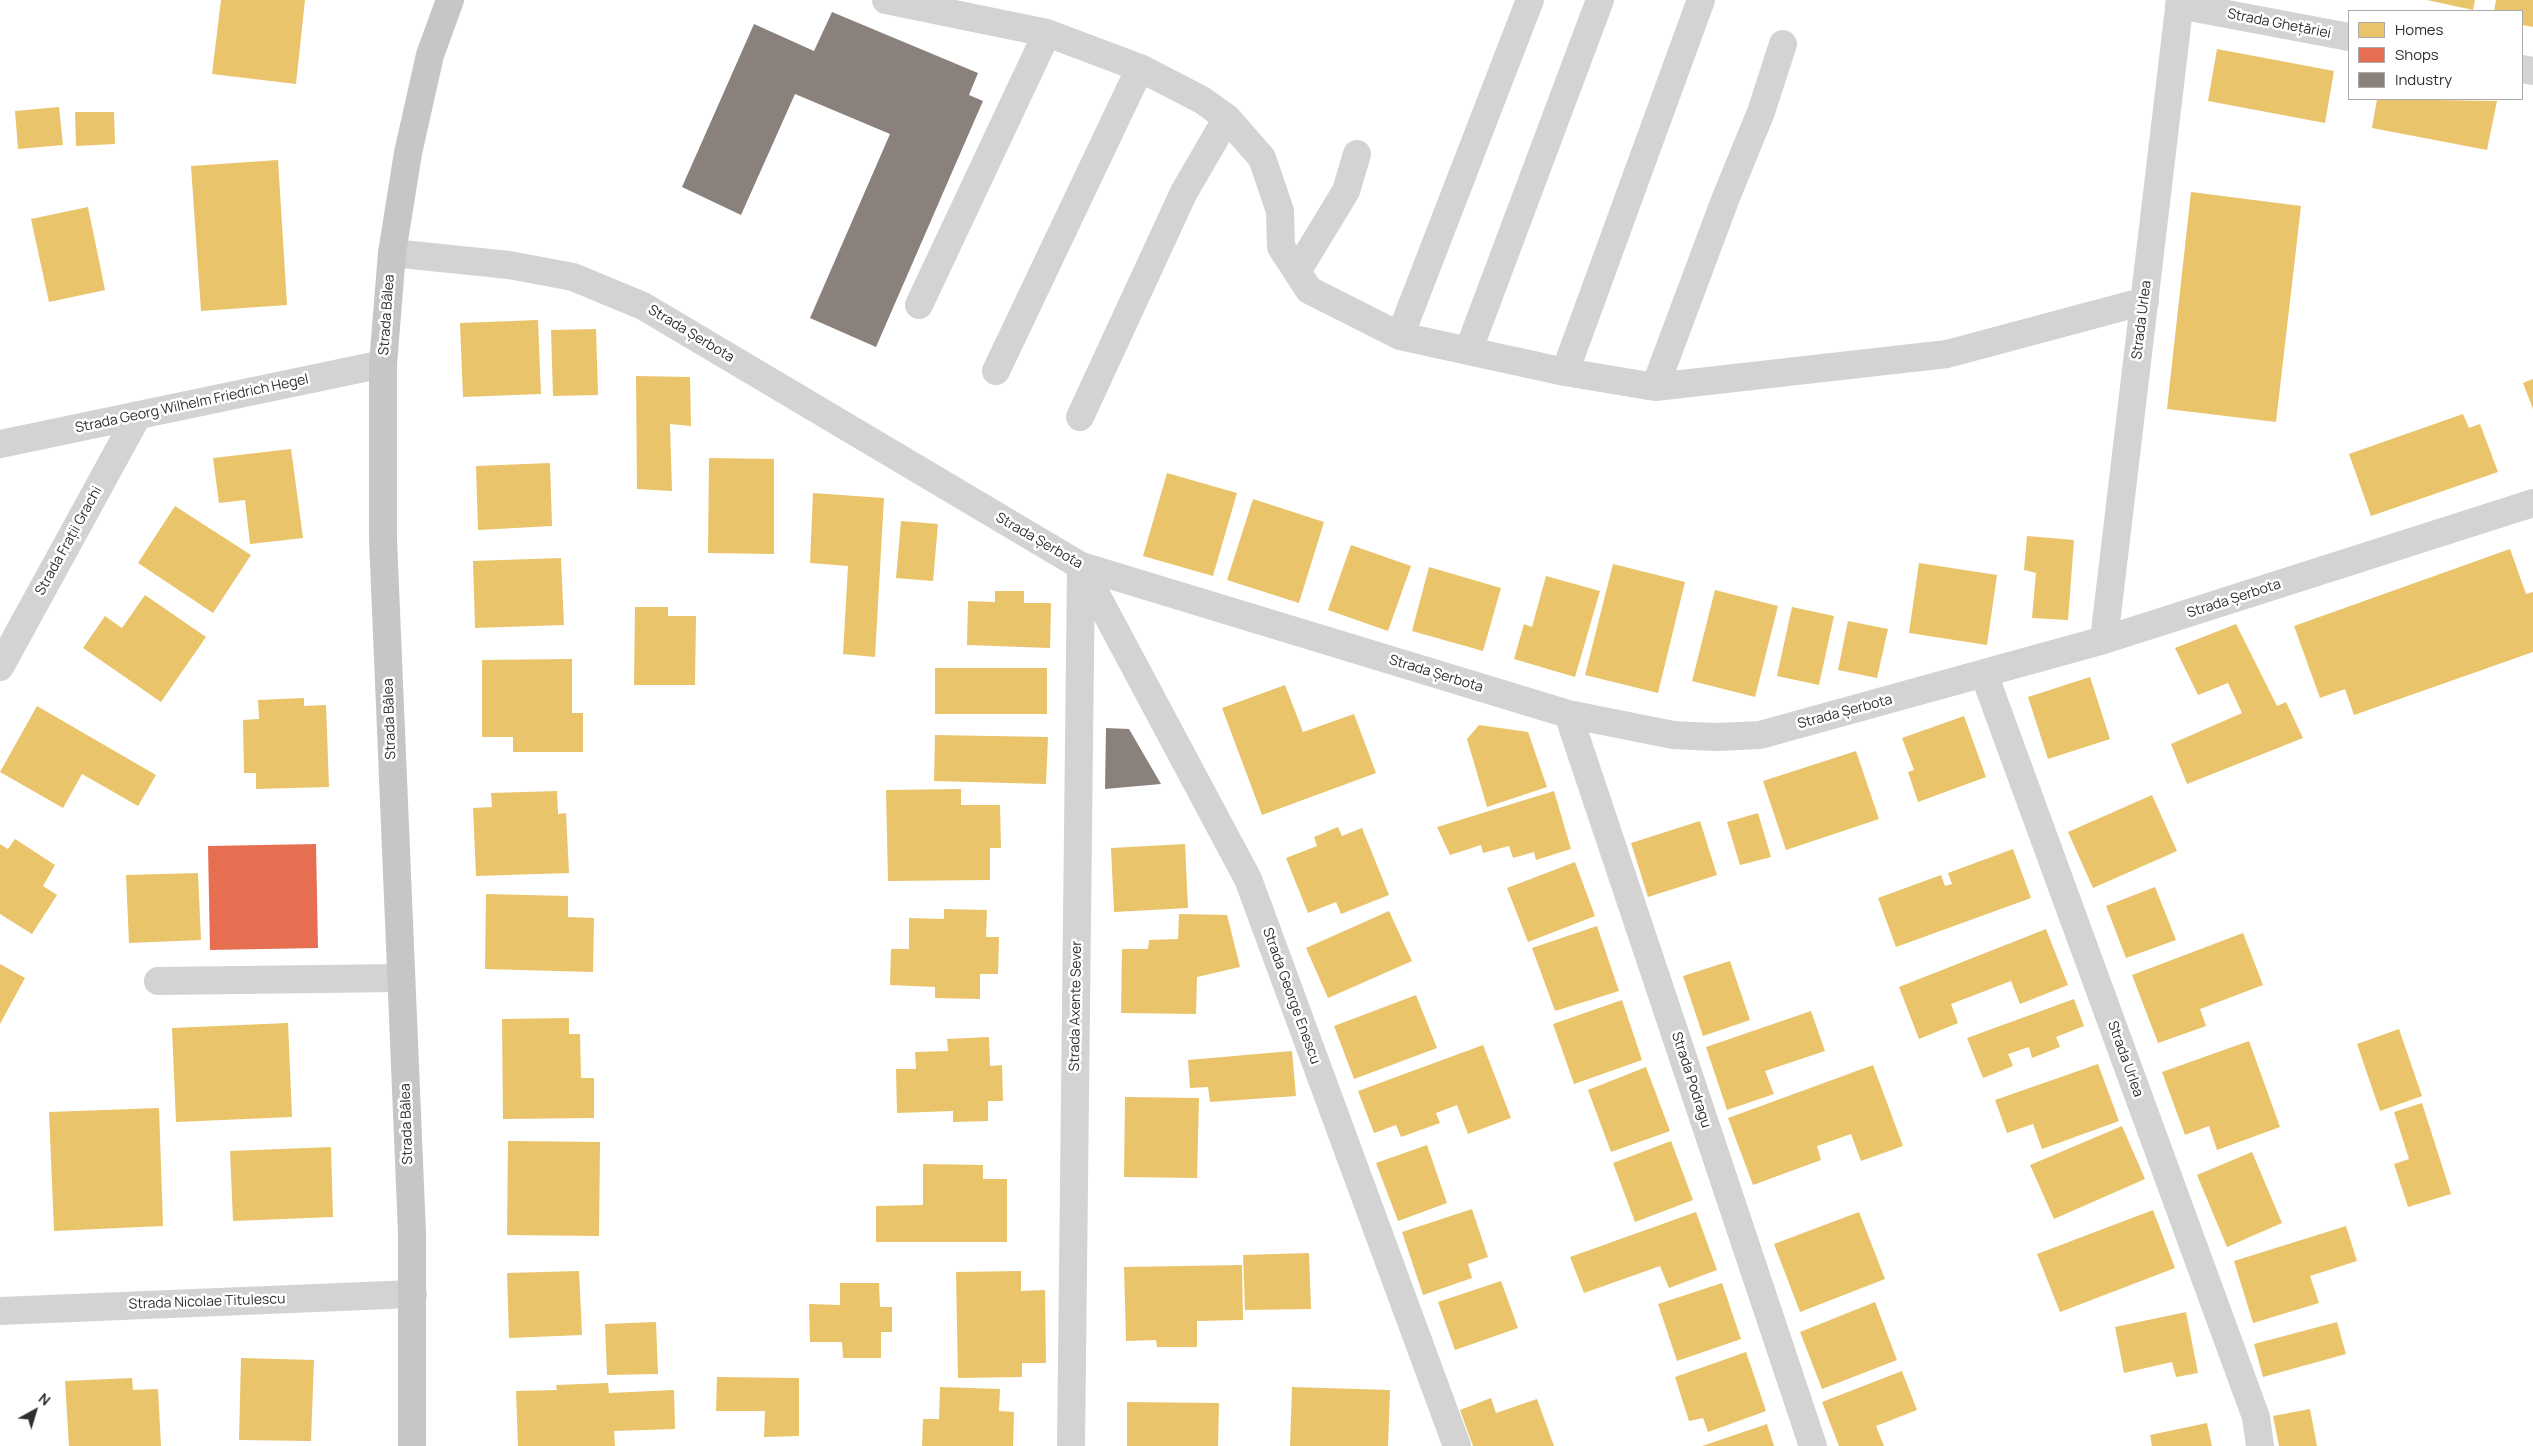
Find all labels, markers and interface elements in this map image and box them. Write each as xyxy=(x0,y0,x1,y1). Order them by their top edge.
street label: Strada Ghețăriei xyxy=(2226,6,2332,42)
legend xyxy=(2348,10,2523,100)
text: Homes xyxy=(2395,19,2443,40)
text: Shops xyxy=(2395,44,2439,65)
text: Industry xyxy=(2395,69,2452,90)
street label: Strada Bâlea xyxy=(376,274,398,356)
street label: Strada Urlea xyxy=(2129,279,2155,361)
street label: Strada Șerbota xyxy=(645,302,737,366)
street label: Strada Georg Wilhelm Friedrich Hegel xyxy=(74,371,310,437)
street label: Strada Frații Grachi xyxy=(32,484,106,598)
street label: Strada Șerbota xyxy=(993,509,1085,573)
street label: Strada Șerbota xyxy=(2185,576,2283,622)
street label: Strada Șerbota xyxy=(1387,652,1485,696)
street label: Strada Bâlea xyxy=(380,678,400,760)
street label: Strada Șerbota xyxy=(1796,691,1894,733)
street label: Strada George Enescu xyxy=(1259,926,1323,1066)
street label: Strada Axente Sever xyxy=(1066,940,1086,1072)
street label: Strada Urlea xyxy=(2103,1019,2147,1099)
street label: Strada Podragu xyxy=(1668,1030,1714,1130)
street label: Strada Bâlea xyxy=(397,1083,417,1165)
street label: Strada Nicolae Titulescu xyxy=(128,1291,286,1313)
north arrow xyxy=(10,1386,60,1436)
text: N xyxy=(35,1388,55,1410)

